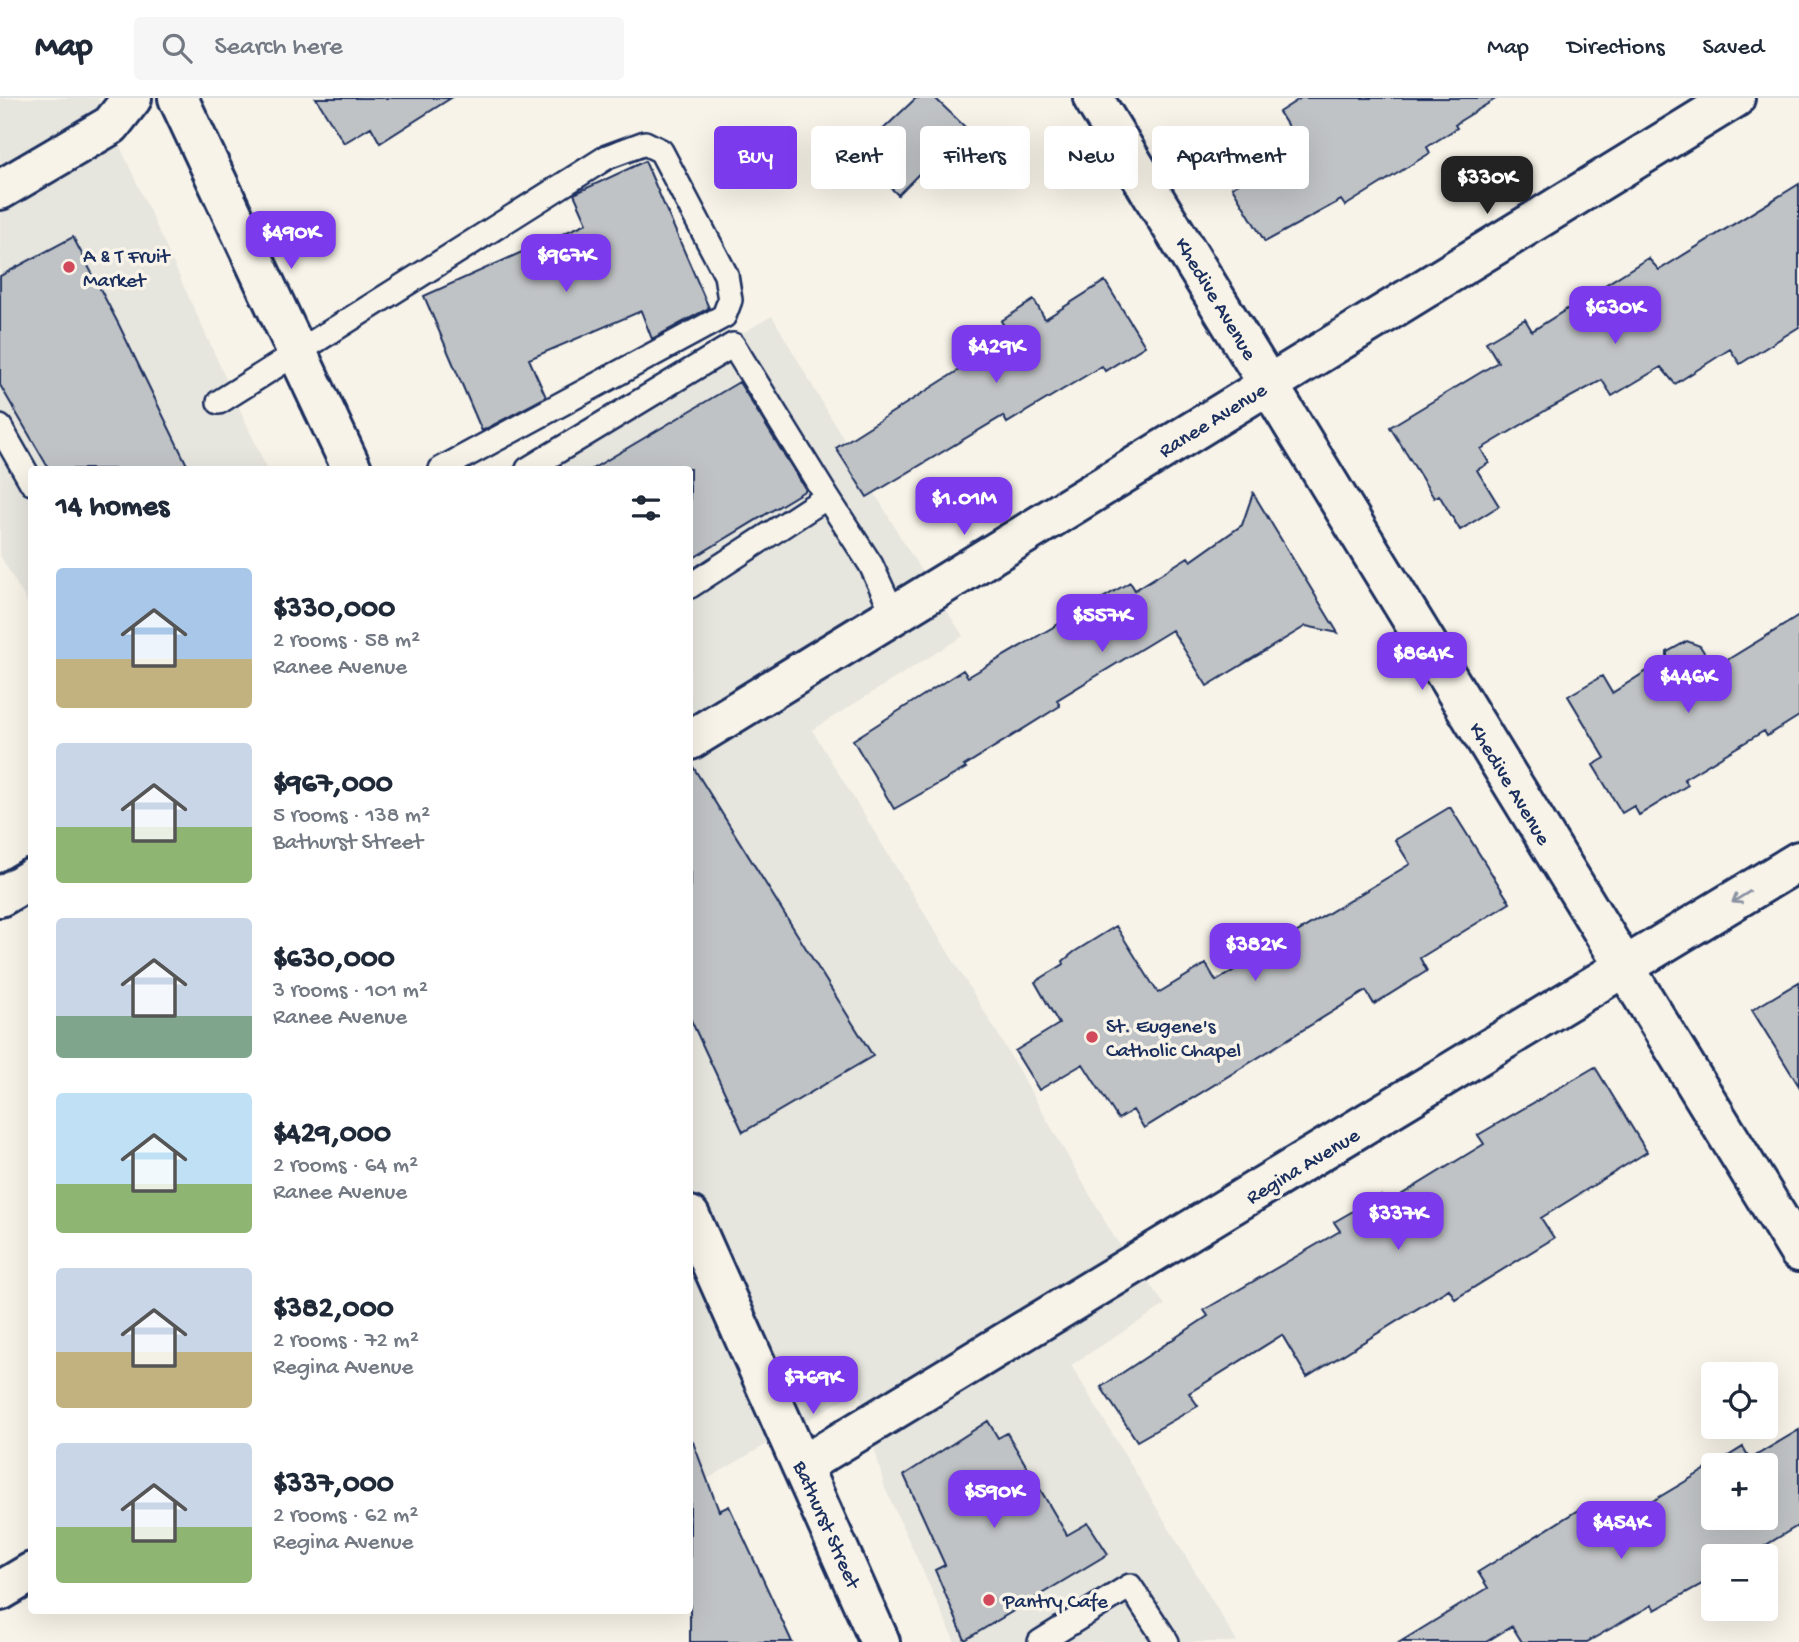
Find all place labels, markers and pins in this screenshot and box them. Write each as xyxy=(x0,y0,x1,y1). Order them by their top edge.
pin: $330K xyxy=(1438,156,1536,216)
pin: $490K xyxy=(242,212,340,271)
pin: $967K xyxy=(517,234,615,294)
place label: A & T Fruit Market xyxy=(83,246,172,295)
marker: A & T Fruit Market xyxy=(61,259,77,275)
pin: $630K xyxy=(1566,286,1664,346)
pin: $429K xyxy=(947,326,1045,385)
pin: $1.01M xyxy=(907,478,1021,537)
pin: $557K xyxy=(1053,594,1151,654)
pin: $864K xyxy=(1373,632,1471,692)
pin: $446K xyxy=(1639,656,1737,715)
pin: $382K xyxy=(1206,924,1304,983)
place label: St. Eugene's Catholic Chapel xyxy=(1106,1016,1241,1065)
marker: St. Eugene's Catholic Chapel xyxy=(1084,1029,1100,1045)
pin: $337K xyxy=(1349,1192,1447,1252)
pin: $769K xyxy=(764,1356,862,1416)
pin: $590K xyxy=(945,1470,1043,1530)
pin: $454K xyxy=(1572,1502,1670,1561)
place label: Pantry Cafe xyxy=(1002,1591,1109,1616)
marker: Pantry Cafe xyxy=(981,1592,997,1608)

